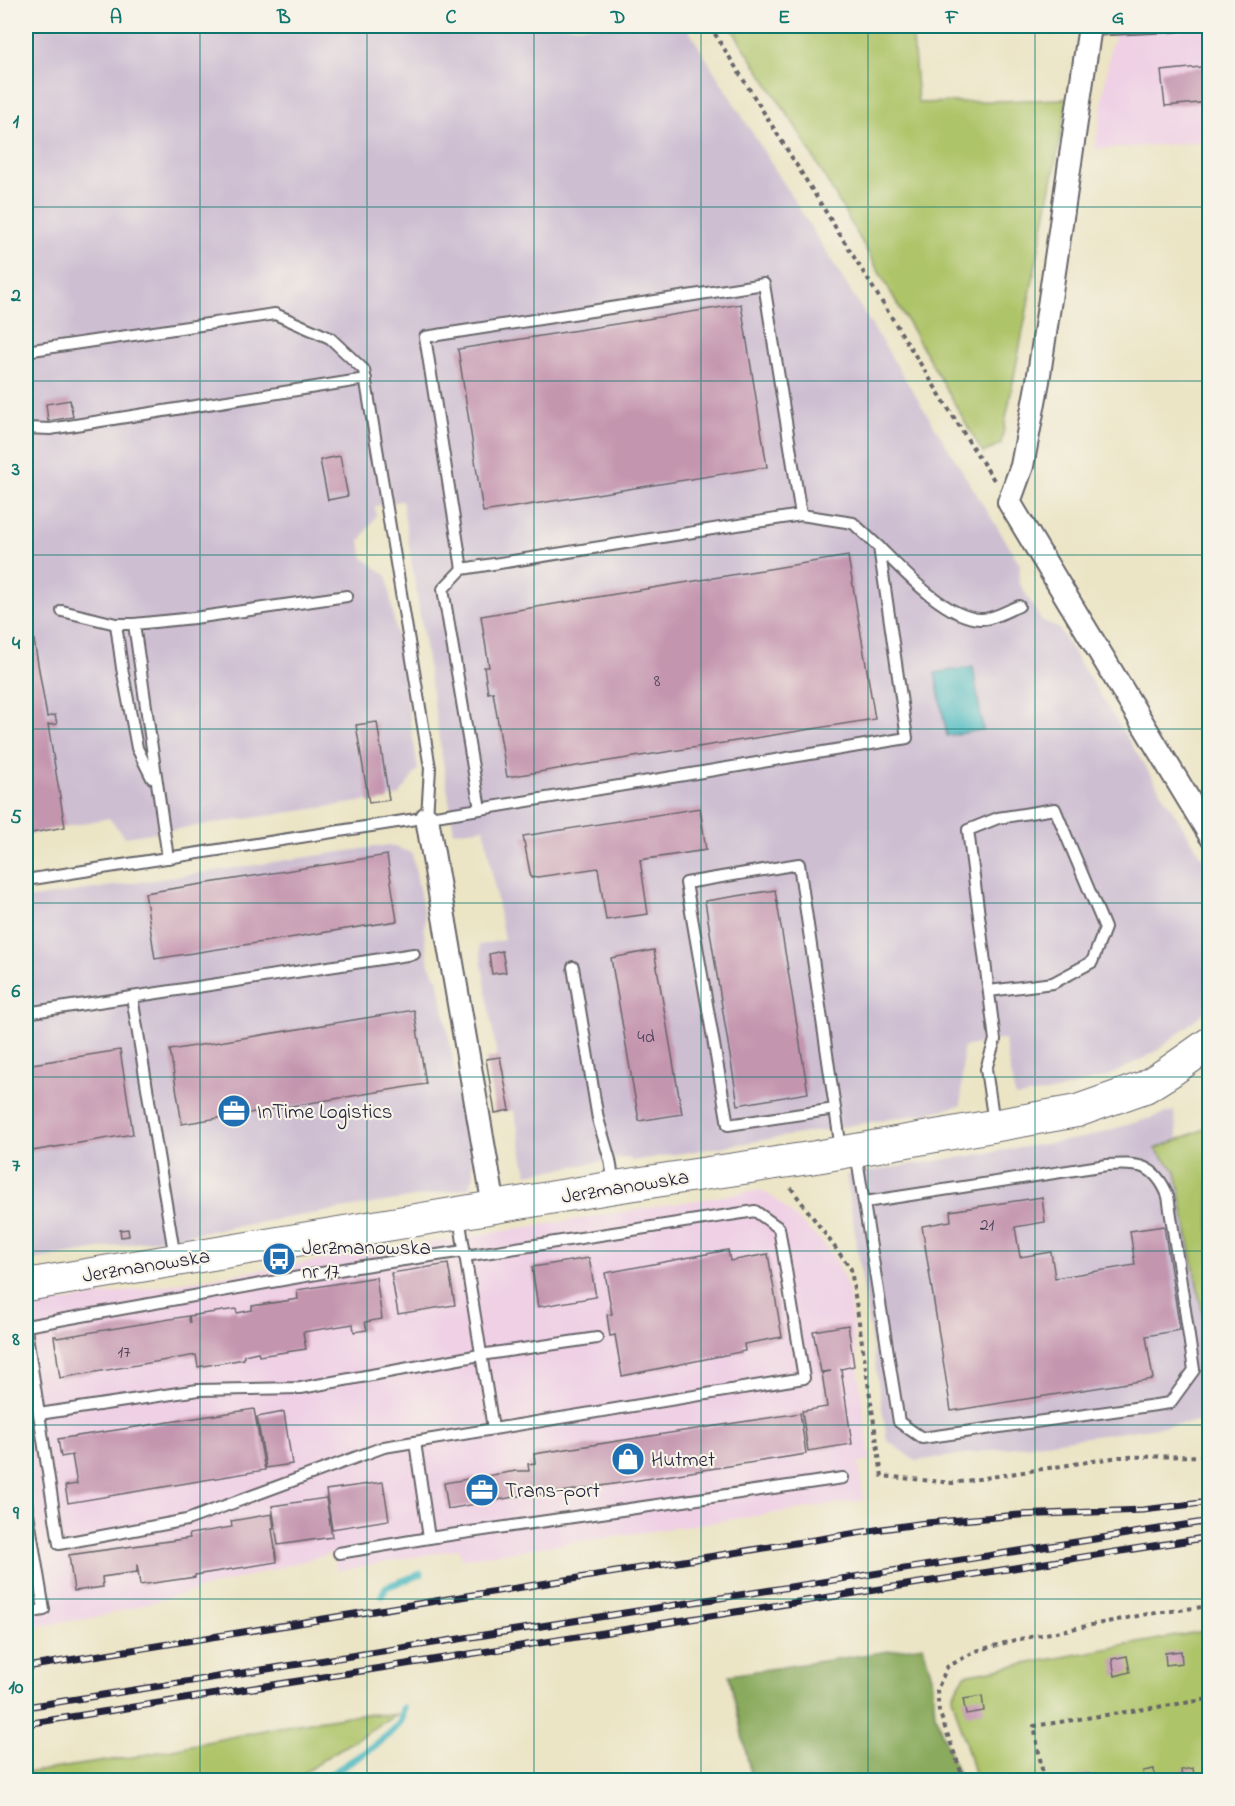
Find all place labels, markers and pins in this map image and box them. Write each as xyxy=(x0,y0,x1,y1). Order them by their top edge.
office icon: InTime Logistics xyxy=(216,1093,252,1129)
place label: InTime Logistics xyxy=(257,1098,393,1130)
place label: Jerzmanowska nr 17 xyxy=(302,1234,431,1288)
bus stop icon: Jerzmanowska nr 17 xyxy=(261,1241,297,1277)
shop icon: Hutmet xyxy=(610,1441,646,1477)
place label: Hutmet xyxy=(651,1446,715,1476)
office icon: Trans-port xyxy=(464,1472,500,1508)
place label: Trans-port xyxy=(505,1477,600,1507)

